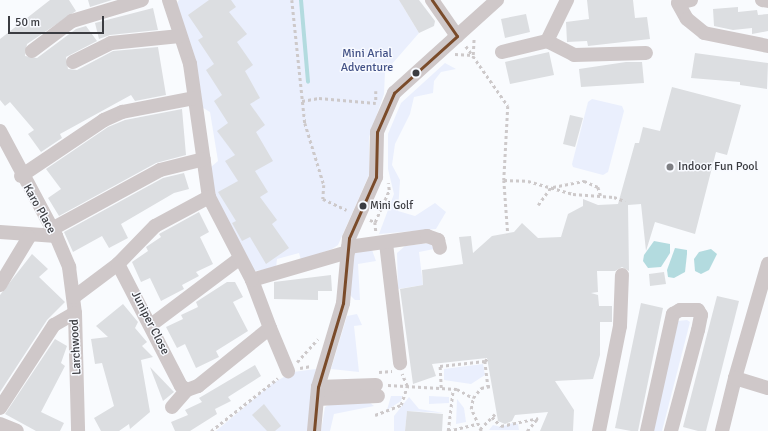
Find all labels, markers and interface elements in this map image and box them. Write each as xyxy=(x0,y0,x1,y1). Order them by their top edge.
scale bar xyxy=(10,8,106,34)
text: 50 m xyxy=(15,15,40,30)
park label: Mini Arial Adventure xyxy=(341,47,393,75)
unlabelled marker xyxy=(411,68,421,78)
place label: Indoor Fun Pool xyxy=(678,160,758,174)
marker: Indoor Fun Pool xyxy=(665,162,675,172)
street label: Karo Place xyxy=(20,182,58,236)
place label: Mini Golf xyxy=(370,199,413,213)
marker: Mini Golf xyxy=(358,201,368,211)
street label: Juniper Close xyxy=(128,289,172,357)
street label: Larchwood xyxy=(67,319,85,375)

